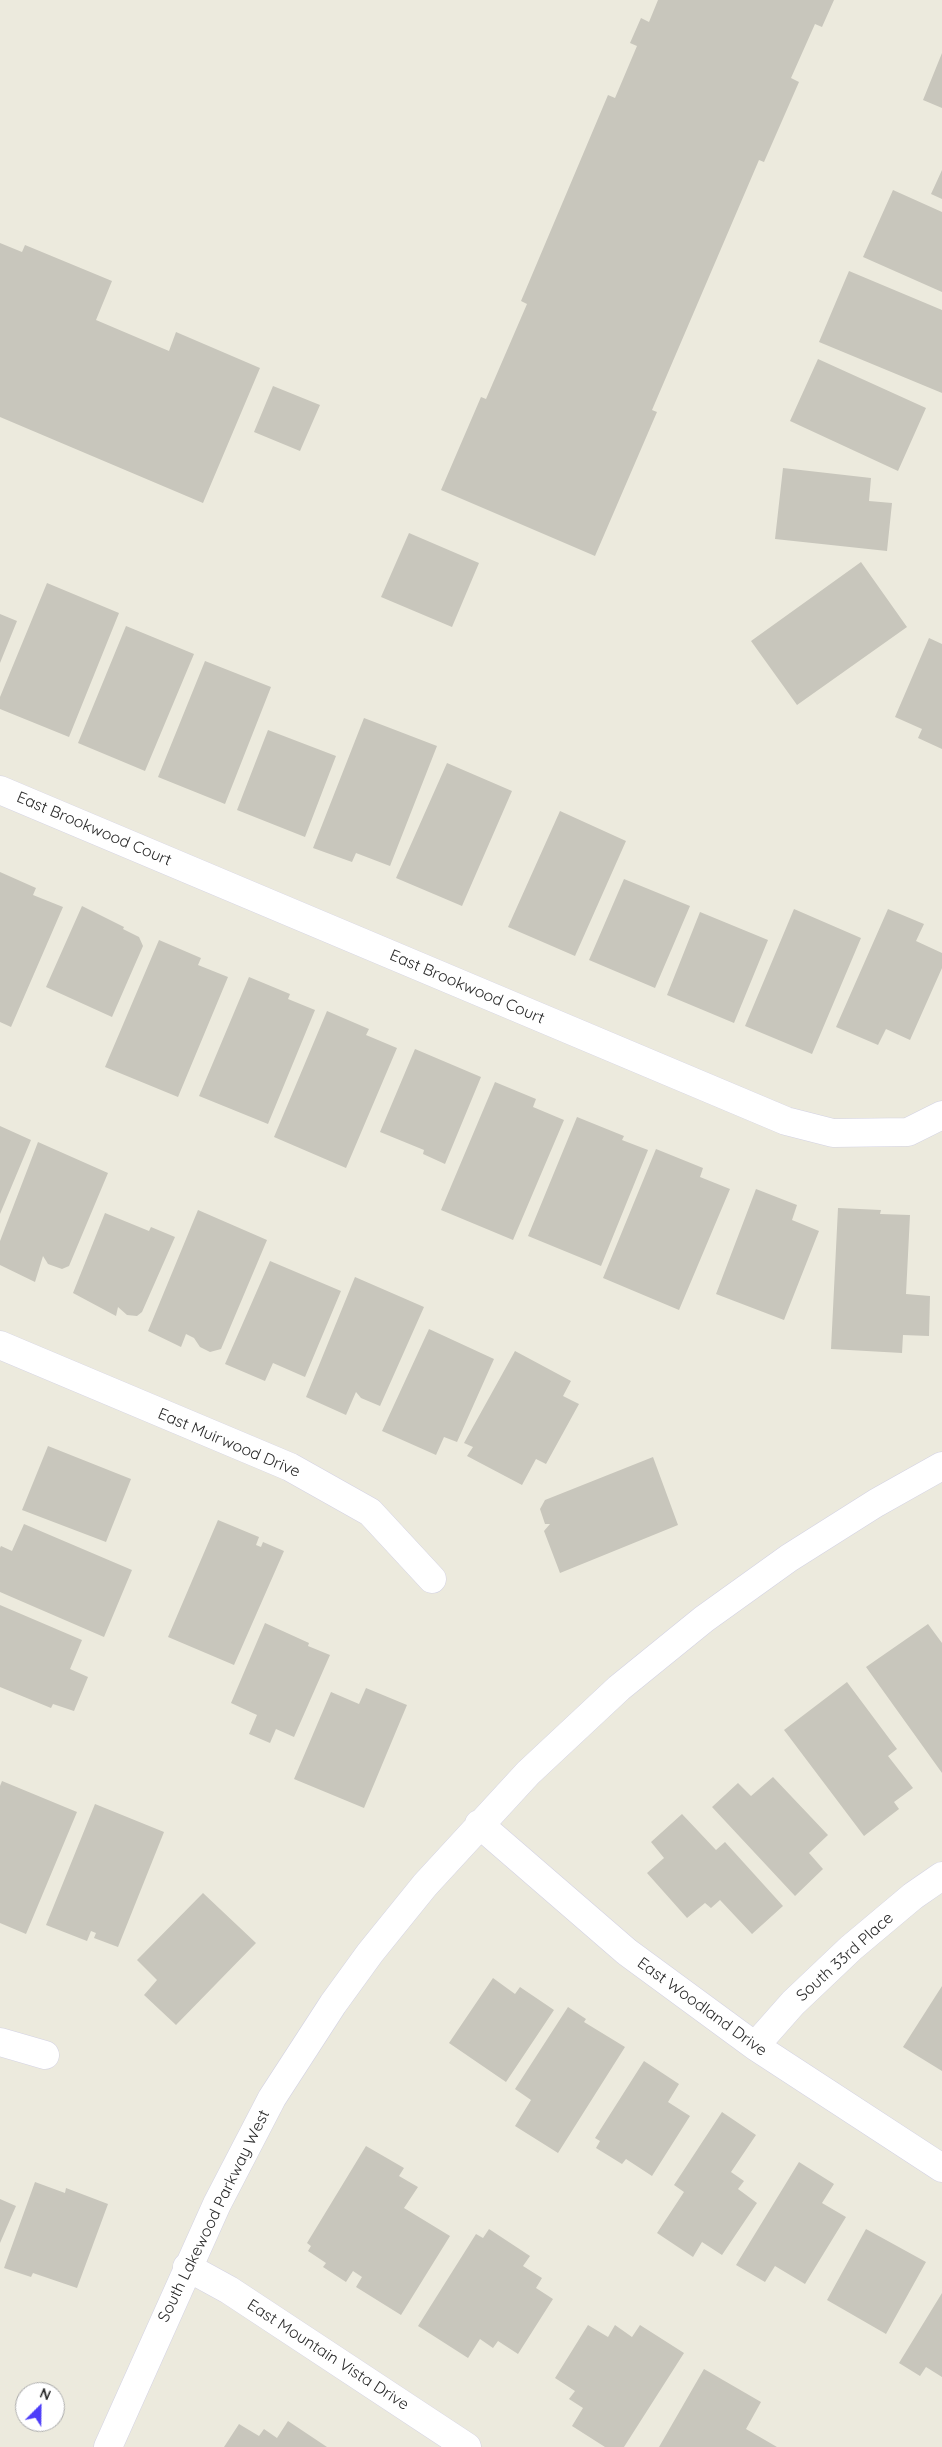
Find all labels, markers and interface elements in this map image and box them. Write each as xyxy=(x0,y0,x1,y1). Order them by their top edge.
street label: East Brookwood Court xyxy=(14,788,174,870)
street label: East Brookwood Court xyxy=(387,946,547,1028)
street label: East Muirwood Drive xyxy=(155,1404,303,1482)
street label: South 33rd Place xyxy=(793,1909,897,2005)
street label: East Woodland Drive xyxy=(633,1954,771,2060)
street label: South Lakewood Parkway West xyxy=(154,2107,274,2325)
street label: East Mountain Vista Drive xyxy=(243,2295,413,2415)
north arrow xyxy=(15,2382,65,2432)
text: N xyxy=(37,2384,54,2404)

